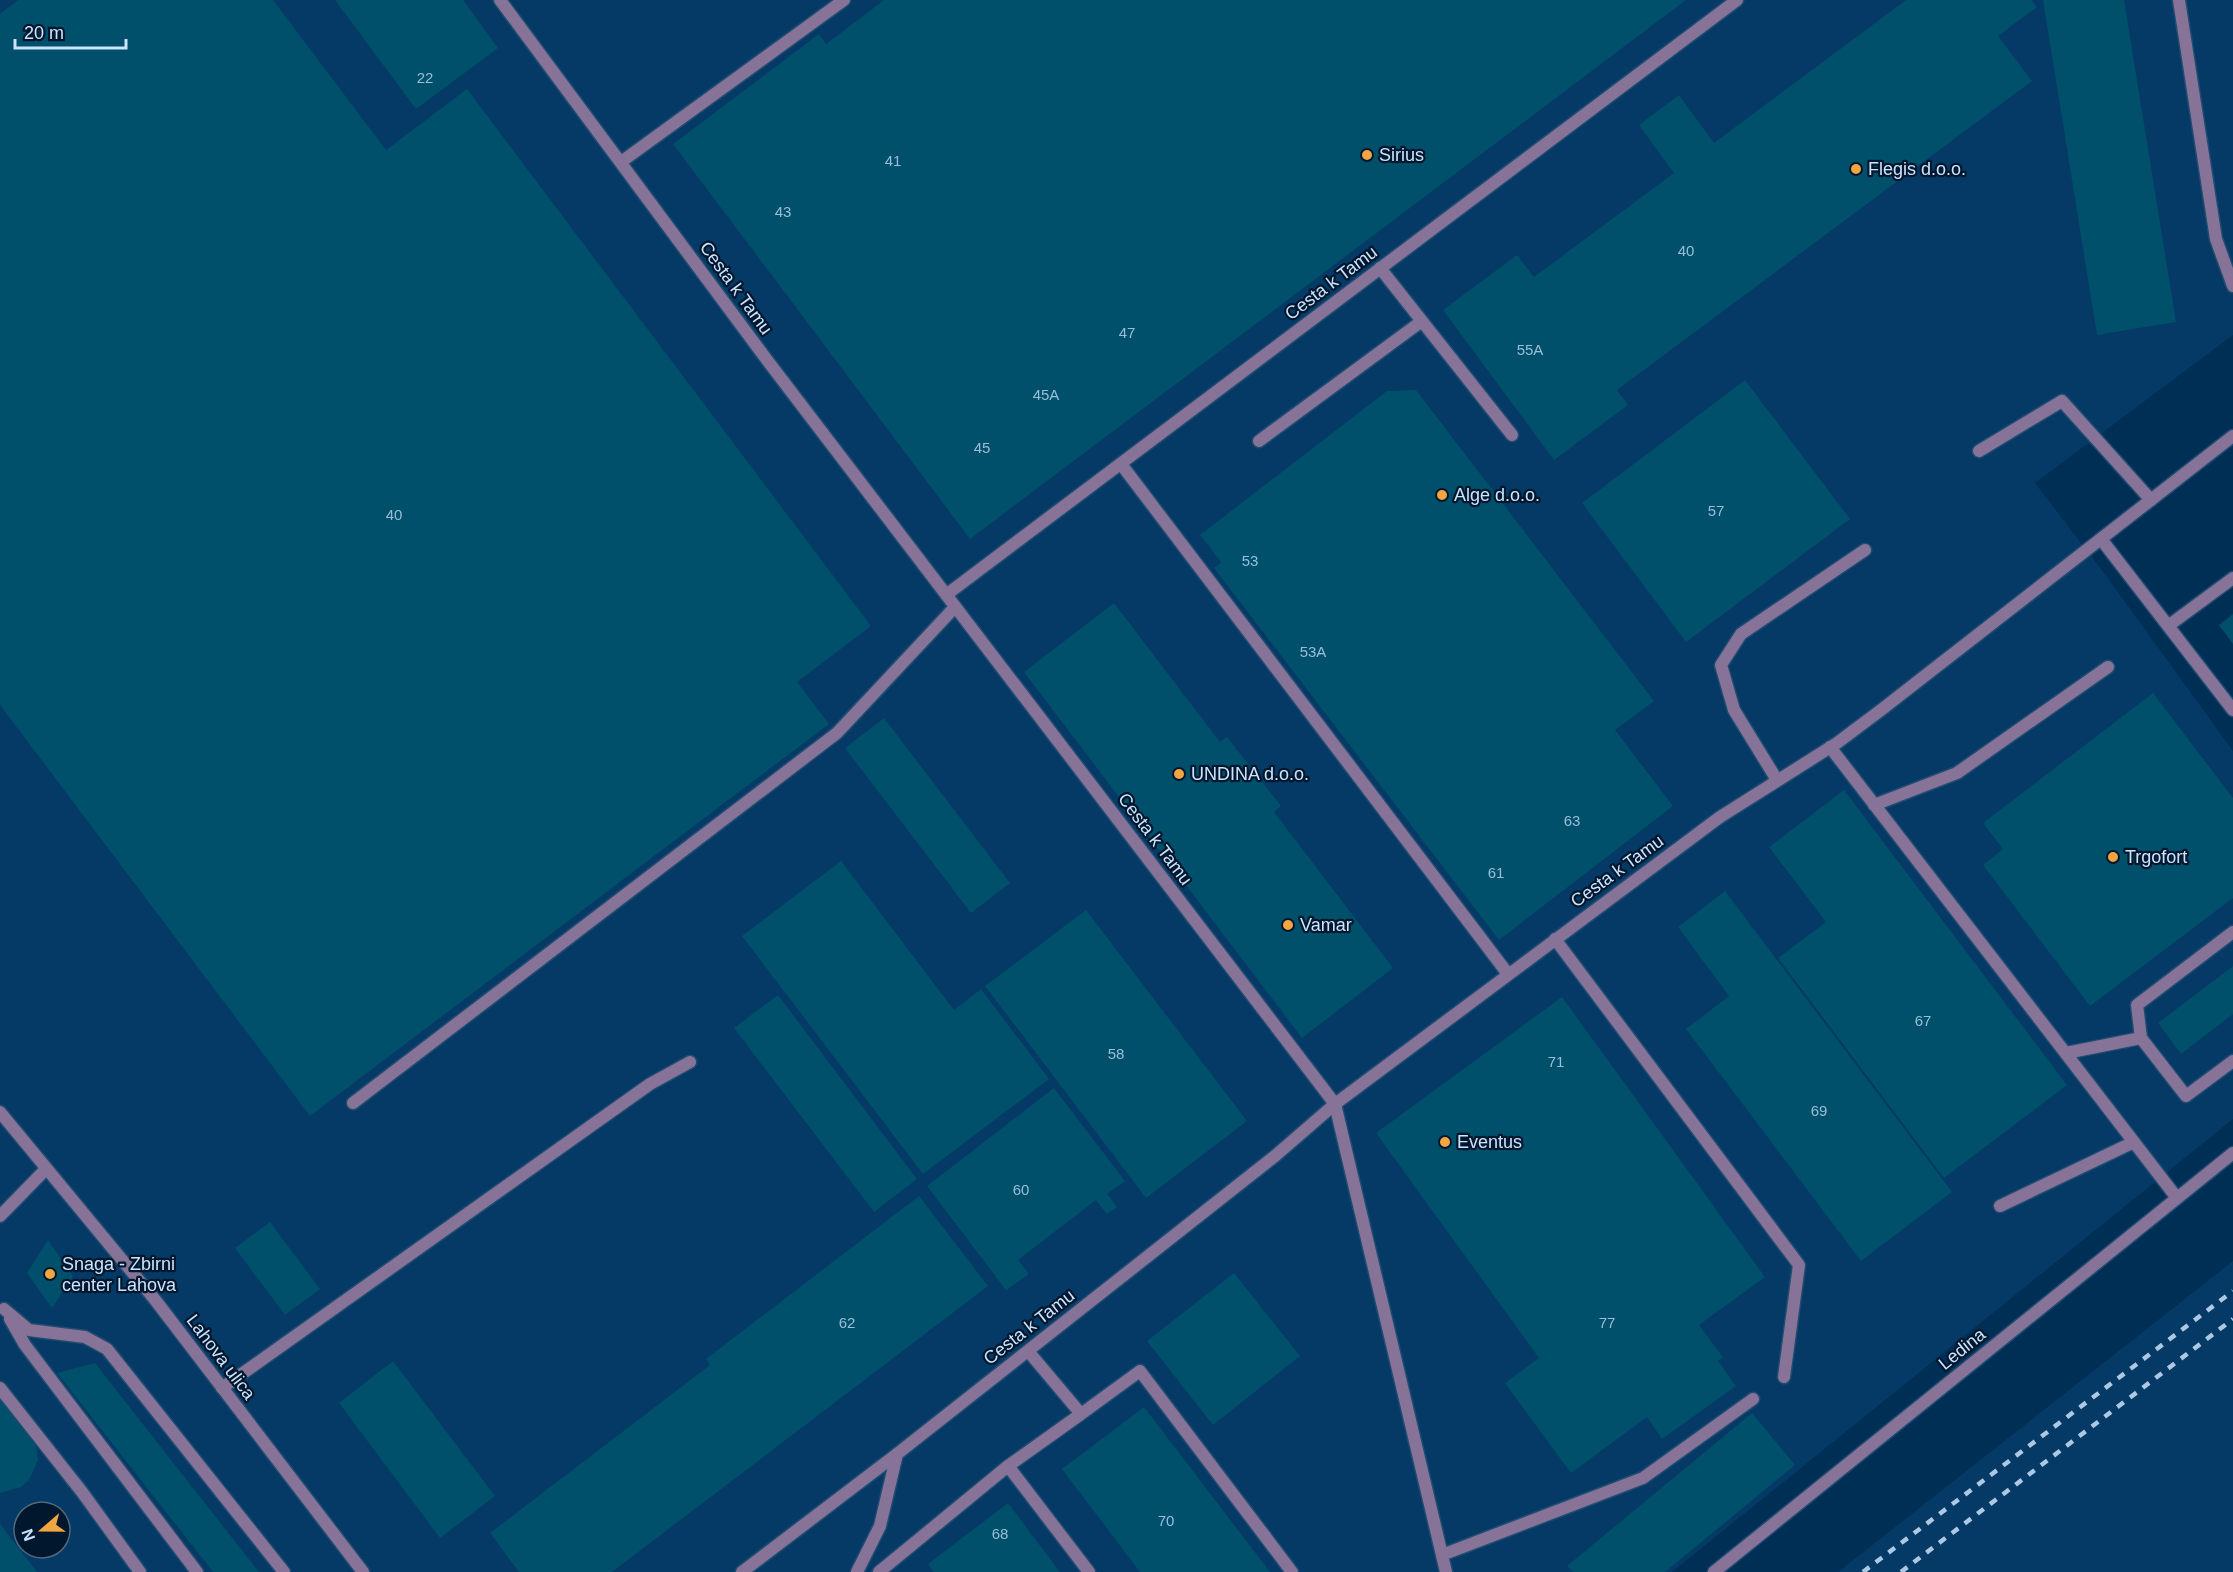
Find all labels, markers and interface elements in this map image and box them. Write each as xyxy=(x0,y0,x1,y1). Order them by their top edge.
scale bar xyxy=(15,12,126,50)
text: 20 m xyxy=(24,23,64,43)
house number: 22 xyxy=(417,69,433,86)
place label: Sirius xyxy=(1379,145,1424,165)
marker: Sirius xyxy=(1360,148,1374,162)
house number: 41 xyxy=(885,152,901,169)
place label: Flegis d.o.o. xyxy=(1868,159,1966,179)
marker: Flegis d.o.o. xyxy=(1849,162,1863,176)
house number: 43 xyxy=(775,203,791,220)
street label: Cesta k Tamu xyxy=(696,238,776,338)
street label: Cesta k Tamu xyxy=(1281,242,1381,324)
house number: 40 xyxy=(1678,242,1694,259)
house number: 47 xyxy=(1119,324,1135,341)
house number: 55A xyxy=(1517,341,1543,358)
house number: 45A xyxy=(1033,386,1059,403)
house number: 45 xyxy=(974,439,990,456)
place label: Alge d.o.o. xyxy=(1454,485,1540,505)
marker: Alge d.o.o. xyxy=(1435,488,1449,502)
house number: 57 xyxy=(1708,502,1724,519)
house number: 40 xyxy=(386,506,402,523)
house number: 53 xyxy=(1242,552,1258,569)
house number: 53A xyxy=(1300,643,1326,660)
place label: UNDINA d.o.o. xyxy=(1191,764,1309,784)
marker: UNDINA d.o.o. xyxy=(1172,767,1186,781)
street label: Cesta k Tamu xyxy=(1114,789,1196,889)
house number: 63 xyxy=(1564,812,1580,829)
street label: Cesta k Tamu xyxy=(1567,831,1667,911)
place label: Trgofort xyxy=(2125,847,2187,867)
marker: Trgofort xyxy=(2106,850,2120,864)
house number: 61 xyxy=(1488,864,1504,881)
place label: Vamar xyxy=(1300,915,1352,935)
marker: Vamar xyxy=(1281,918,1295,932)
house number: 67 xyxy=(1915,1012,1931,1029)
house number: 58 xyxy=(1108,1045,1124,1062)
house number: 71 xyxy=(1548,1053,1564,1070)
house number: 69 xyxy=(1811,1102,1827,1119)
place label: Eventus xyxy=(1457,1132,1522,1152)
marker: Eventus xyxy=(1438,1135,1452,1149)
house number: 60 xyxy=(1013,1181,1029,1198)
place label: Snaga - Zbirni center Lahova xyxy=(62,1254,177,1295)
marker: Snaga - Zbirni center Lahova xyxy=(43,1267,57,1281)
street label: Cesta k Tamu xyxy=(980,1285,1078,1369)
street label: Lahova ulica xyxy=(183,1311,260,1404)
house number: 62 xyxy=(839,1314,855,1331)
house number: 77 xyxy=(1599,1314,1615,1331)
street label: Ledina xyxy=(1935,1324,1990,1374)
north arrow xyxy=(12,1500,72,1560)
house number: 70 xyxy=(1158,1512,1174,1529)
house number: 68 xyxy=(992,1525,1008,1542)
text: N xyxy=(18,1527,38,1543)

